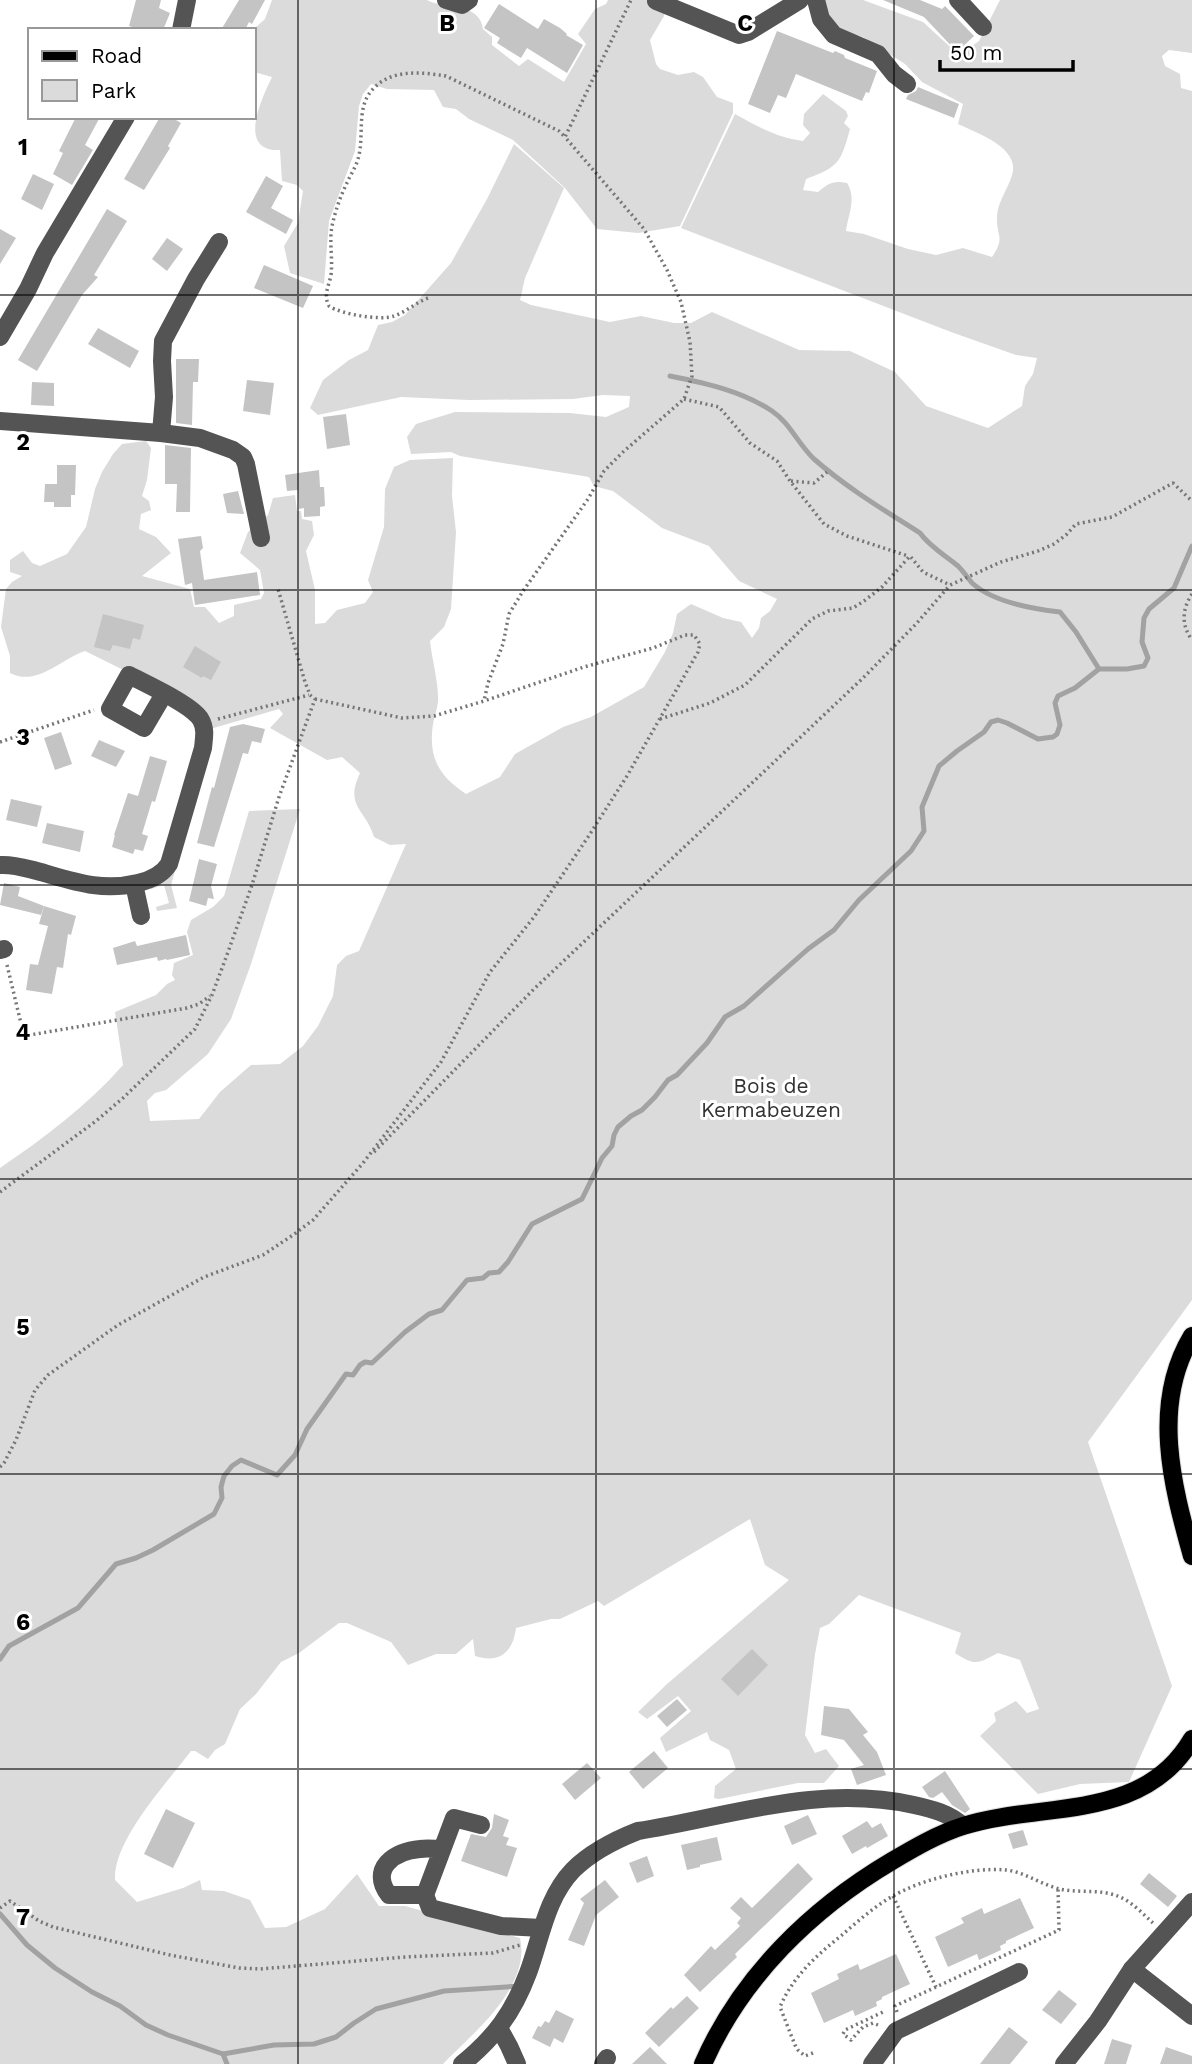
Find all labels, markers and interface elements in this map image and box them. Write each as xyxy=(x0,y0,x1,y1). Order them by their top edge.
text: B xyxy=(439,10,455,37)
text: C xyxy=(737,10,753,37)
legend xyxy=(28,28,256,119)
scale bar xyxy=(940,28,1073,72)
text: 50 m xyxy=(950,40,1002,65)
text: Road xyxy=(91,43,142,68)
text: Park xyxy=(91,78,136,103)
text: 1 xyxy=(18,134,28,161)
text: 2 xyxy=(16,429,30,456)
text: 3 xyxy=(16,724,30,751)
text: 4 xyxy=(16,1019,31,1046)
park label: Bois de Kermabeuzen xyxy=(701,1073,841,1122)
text: 5 xyxy=(16,1314,30,1341)
text: 6 xyxy=(16,1609,30,1636)
text: 7 xyxy=(16,1904,30,1931)

